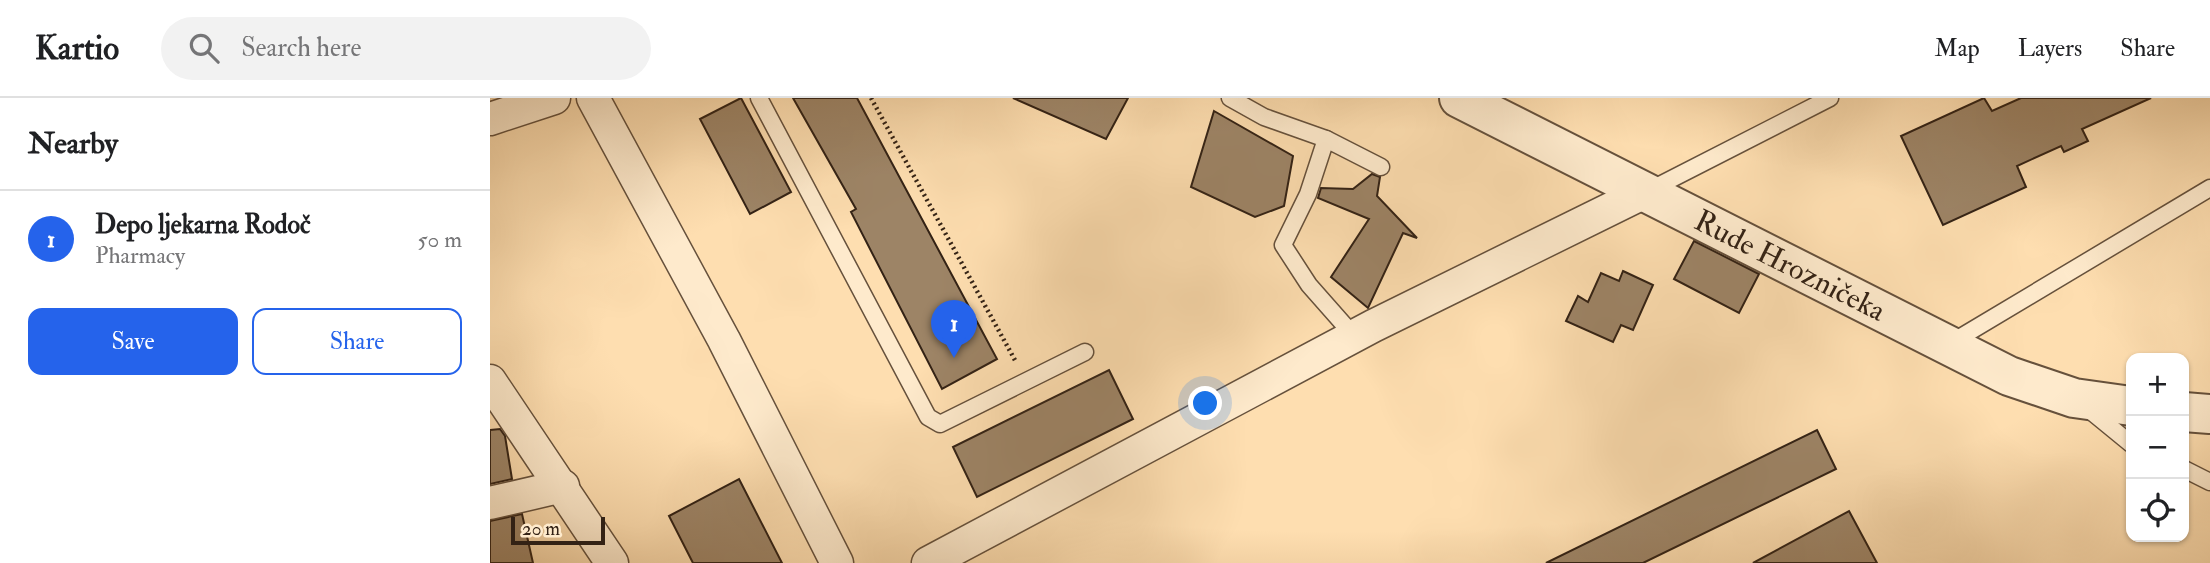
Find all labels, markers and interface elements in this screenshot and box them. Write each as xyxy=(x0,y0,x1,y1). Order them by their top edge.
search box xyxy=(161,17,651,80)
text: Kartio xyxy=(35,28,119,69)
icon: search xyxy=(185,29,223,67)
text: Search here xyxy=(241,32,361,64)
text: Map xyxy=(1935,33,1980,64)
text: Layers xyxy=(2018,33,2082,64)
text: Share xyxy=(2120,33,2175,64)
text: Nearby xyxy=(28,125,118,162)
street label: Rude Hrozničeka xyxy=(1688,202,1892,330)
text: Depo ljekarna Rodoč xyxy=(95,209,311,241)
text: 1 xyxy=(47,225,55,254)
text: 50 m xyxy=(418,225,462,254)
text: Pharmacy xyxy=(95,241,185,270)
pin: 1 xyxy=(931,300,977,358)
button: Save xyxy=(28,308,238,375)
button: Share xyxy=(252,308,462,375)
map controls xyxy=(2126,353,2189,542)
button: + xyxy=(2126,353,2189,416)
your location xyxy=(1188,386,1222,420)
button: − xyxy=(2126,416,2189,479)
button: locate xyxy=(2126,479,2189,542)
scale bar xyxy=(511,514,606,546)
text: 20 m xyxy=(522,517,560,541)

